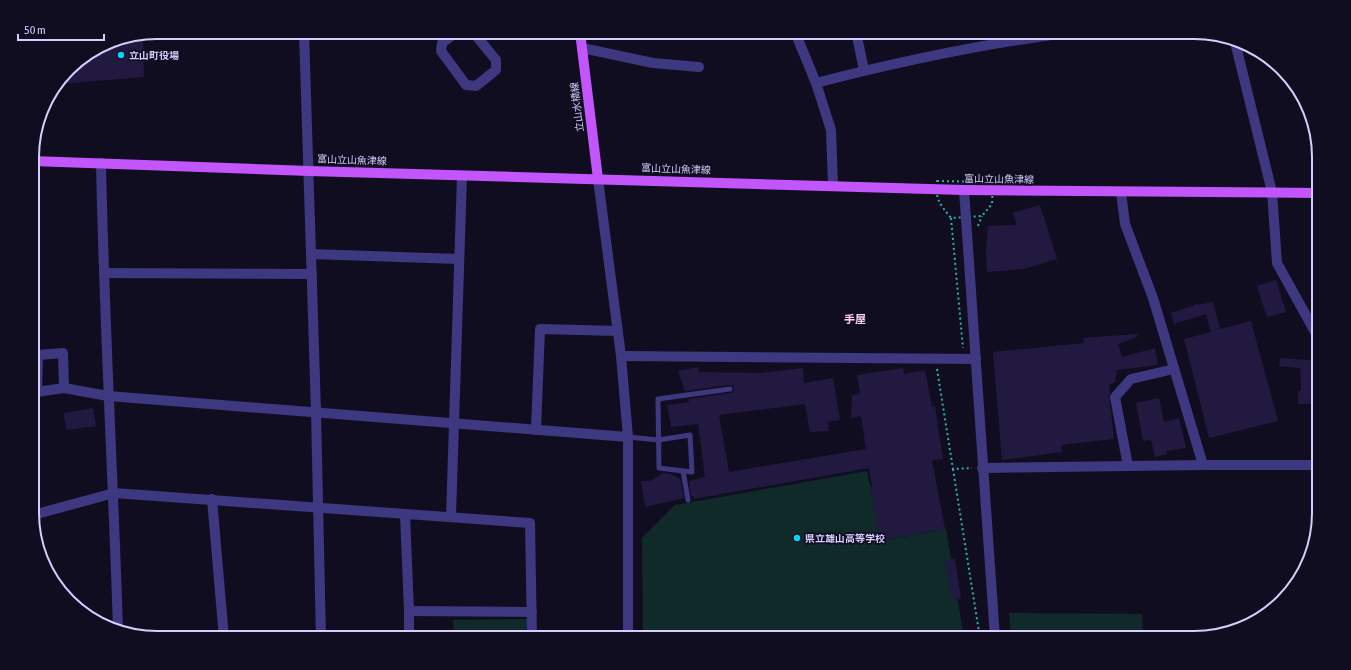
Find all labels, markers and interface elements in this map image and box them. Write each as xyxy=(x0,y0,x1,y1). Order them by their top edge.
scale bar xyxy=(18,16,104,42)
text: 50 m xyxy=(24,23,46,37)
marker: 立山町役場 xyxy=(116,50,126,60)
place label: 立山町役場 xyxy=(129,50,179,61)
street label: 立山水橋線 xyxy=(568,82,586,132)
street label: 富山立山魚津線 xyxy=(317,153,387,167)
street label: 富山立山魚津線 xyxy=(641,162,711,176)
street label: 富山立山魚津線 xyxy=(964,173,1034,185)
district label: 手屋 xyxy=(844,313,866,325)
marker: 県立雄山高等学校 xyxy=(792,533,802,543)
place label: 県立雄山高等学校 xyxy=(805,533,885,544)

